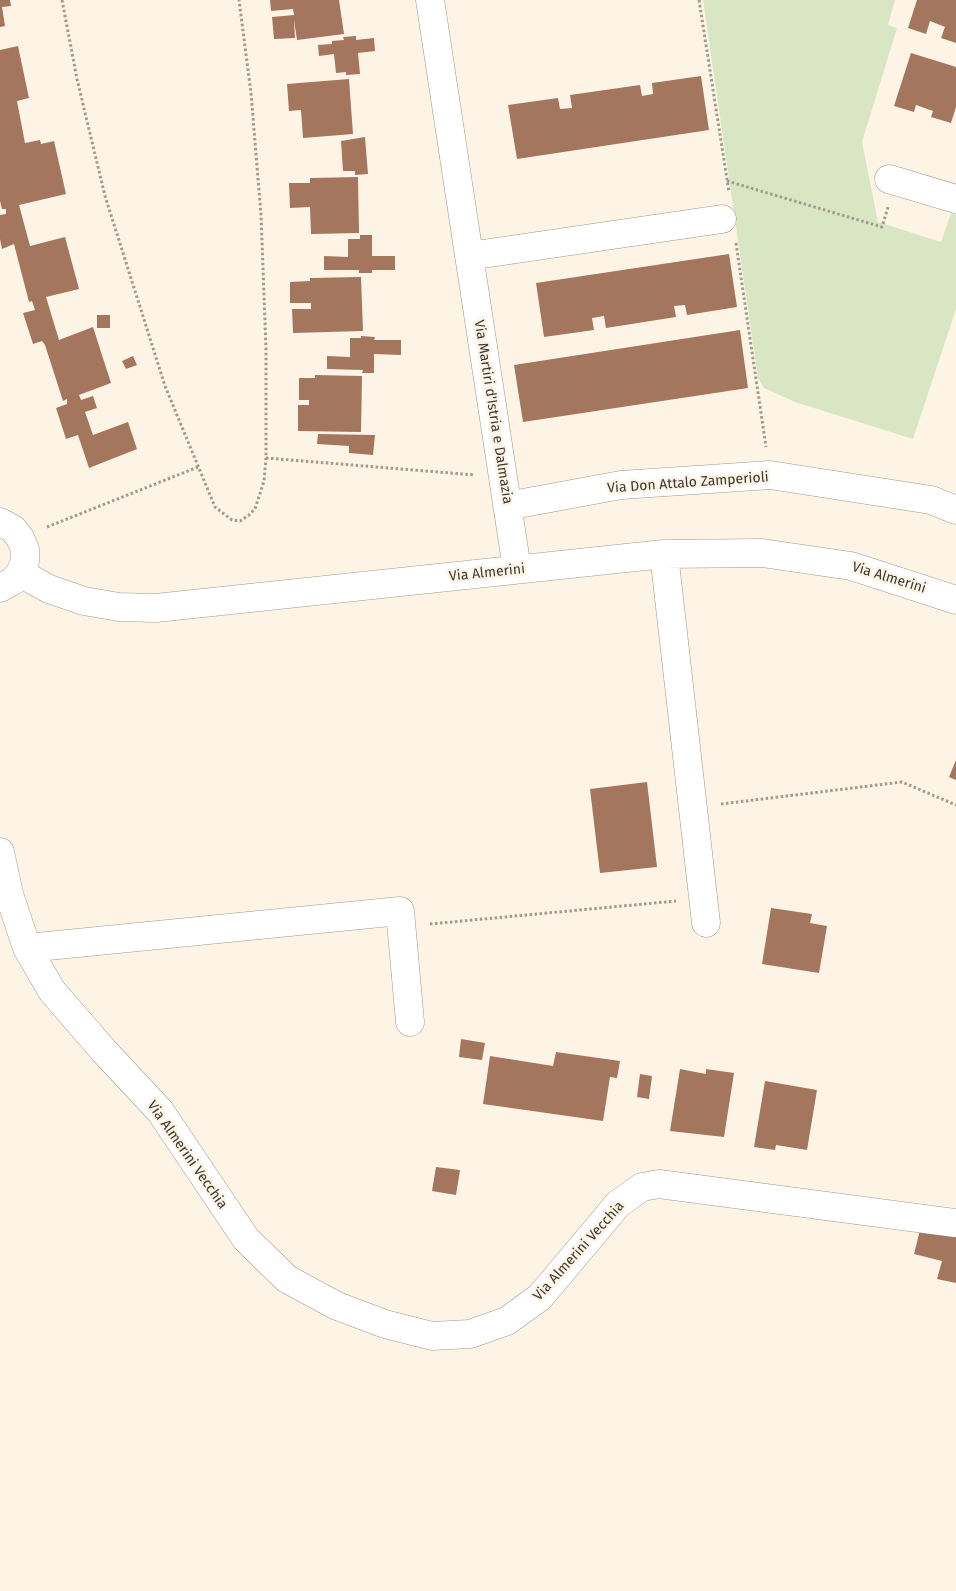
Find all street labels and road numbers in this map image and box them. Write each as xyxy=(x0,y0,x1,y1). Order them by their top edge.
street label: Via Martiri d'Istria e Dalmazia xyxy=(470,319,516,505)
street label: Via Don Attalo Zamperioli xyxy=(607,469,769,497)
street label: Via Almerini xyxy=(850,559,928,597)
street label: Via Almerini xyxy=(448,561,526,585)
street label: Via Almerini Vecchia xyxy=(143,1098,231,1212)
street label: Via Almerini Vecchia xyxy=(530,1198,628,1304)

